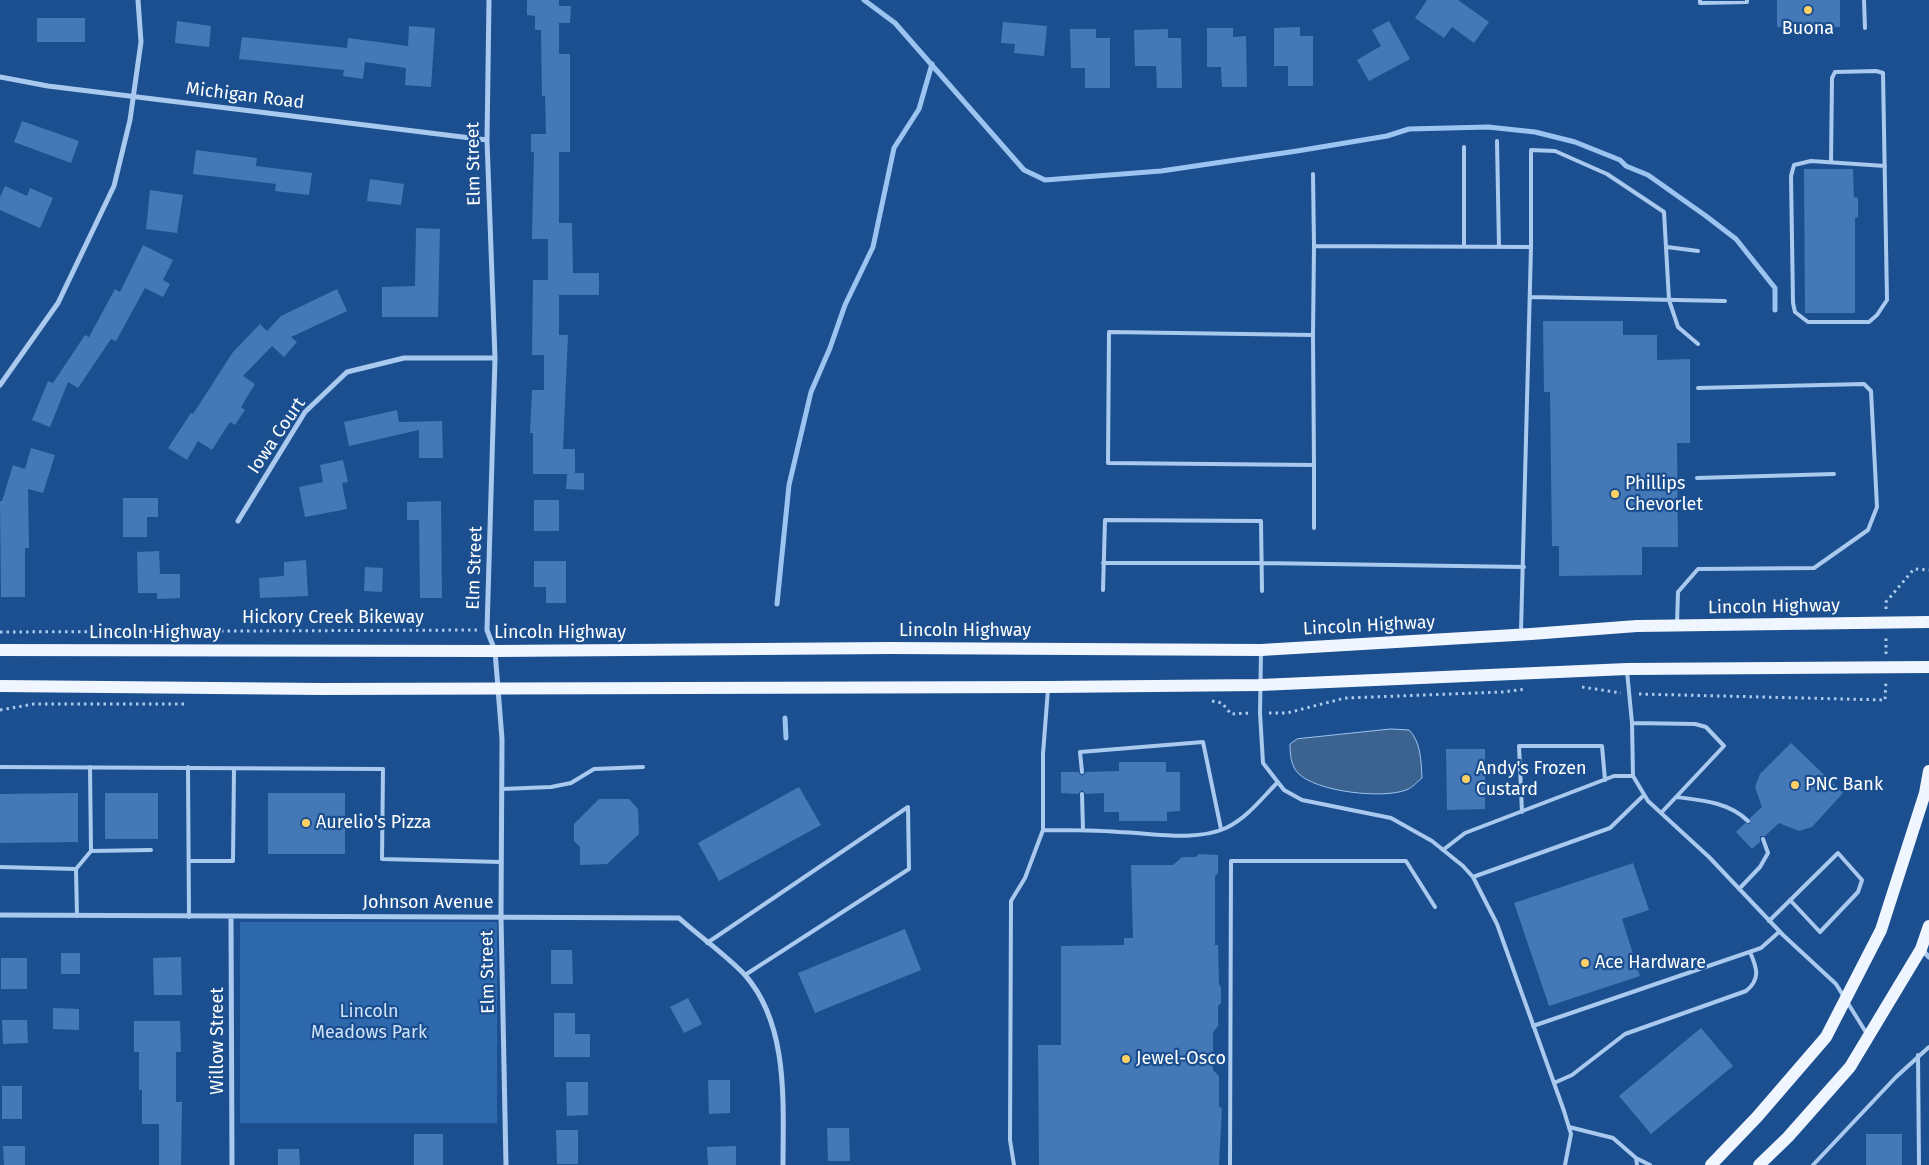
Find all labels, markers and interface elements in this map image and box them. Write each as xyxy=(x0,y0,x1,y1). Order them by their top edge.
marker: Buona xyxy=(1802,4,1814,16)
place label: Buona xyxy=(1782,18,1834,40)
street label: Michigan Road xyxy=(185,78,305,114)
street label: Elm Street xyxy=(462,122,486,206)
street label: Iowa Court xyxy=(244,394,310,478)
place label: Phillips Chevorlet xyxy=(1625,473,1703,516)
marker: Phillips Chevorlet xyxy=(1609,488,1621,500)
street label: Elm Street xyxy=(463,526,487,610)
street label: Lincoln Highway xyxy=(1708,595,1840,619)
street label: Hickory Creek Bikeway xyxy=(242,607,424,629)
street label: Lincoln Highway xyxy=(1302,612,1436,640)
street label: Lincoln Highway xyxy=(899,620,1031,642)
street label: Lincoln Highway xyxy=(89,622,221,644)
street label: Lincoln Highway xyxy=(494,622,626,644)
place label: Andy's Frozen Custard xyxy=(1476,758,1587,801)
marker: Andy's Frozen Custard xyxy=(1460,773,1472,785)
place label: PNC Bank xyxy=(1805,774,1883,796)
marker: PNC Bank xyxy=(1789,779,1801,791)
place label: Aurelio's Pizza xyxy=(316,812,431,834)
marker: Aurelio's Pizza xyxy=(300,817,312,829)
street label: Johnson Avenue xyxy=(362,892,494,914)
street label: Elm Street xyxy=(476,930,500,1014)
place label: Ace Hardware xyxy=(1595,952,1706,974)
marker: Ace Hardware xyxy=(1579,957,1591,969)
street label: Willow Street xyxy=(207,987,229,1095)
park label: Lincoln Meadows Park xyxy=(311,1001,427,1044)
place label: Jewel-Osco xyxy=(1136,1048,1226,1070)
marker: Jewel-Osco xyxy=(1120,1053,1132,1065)

